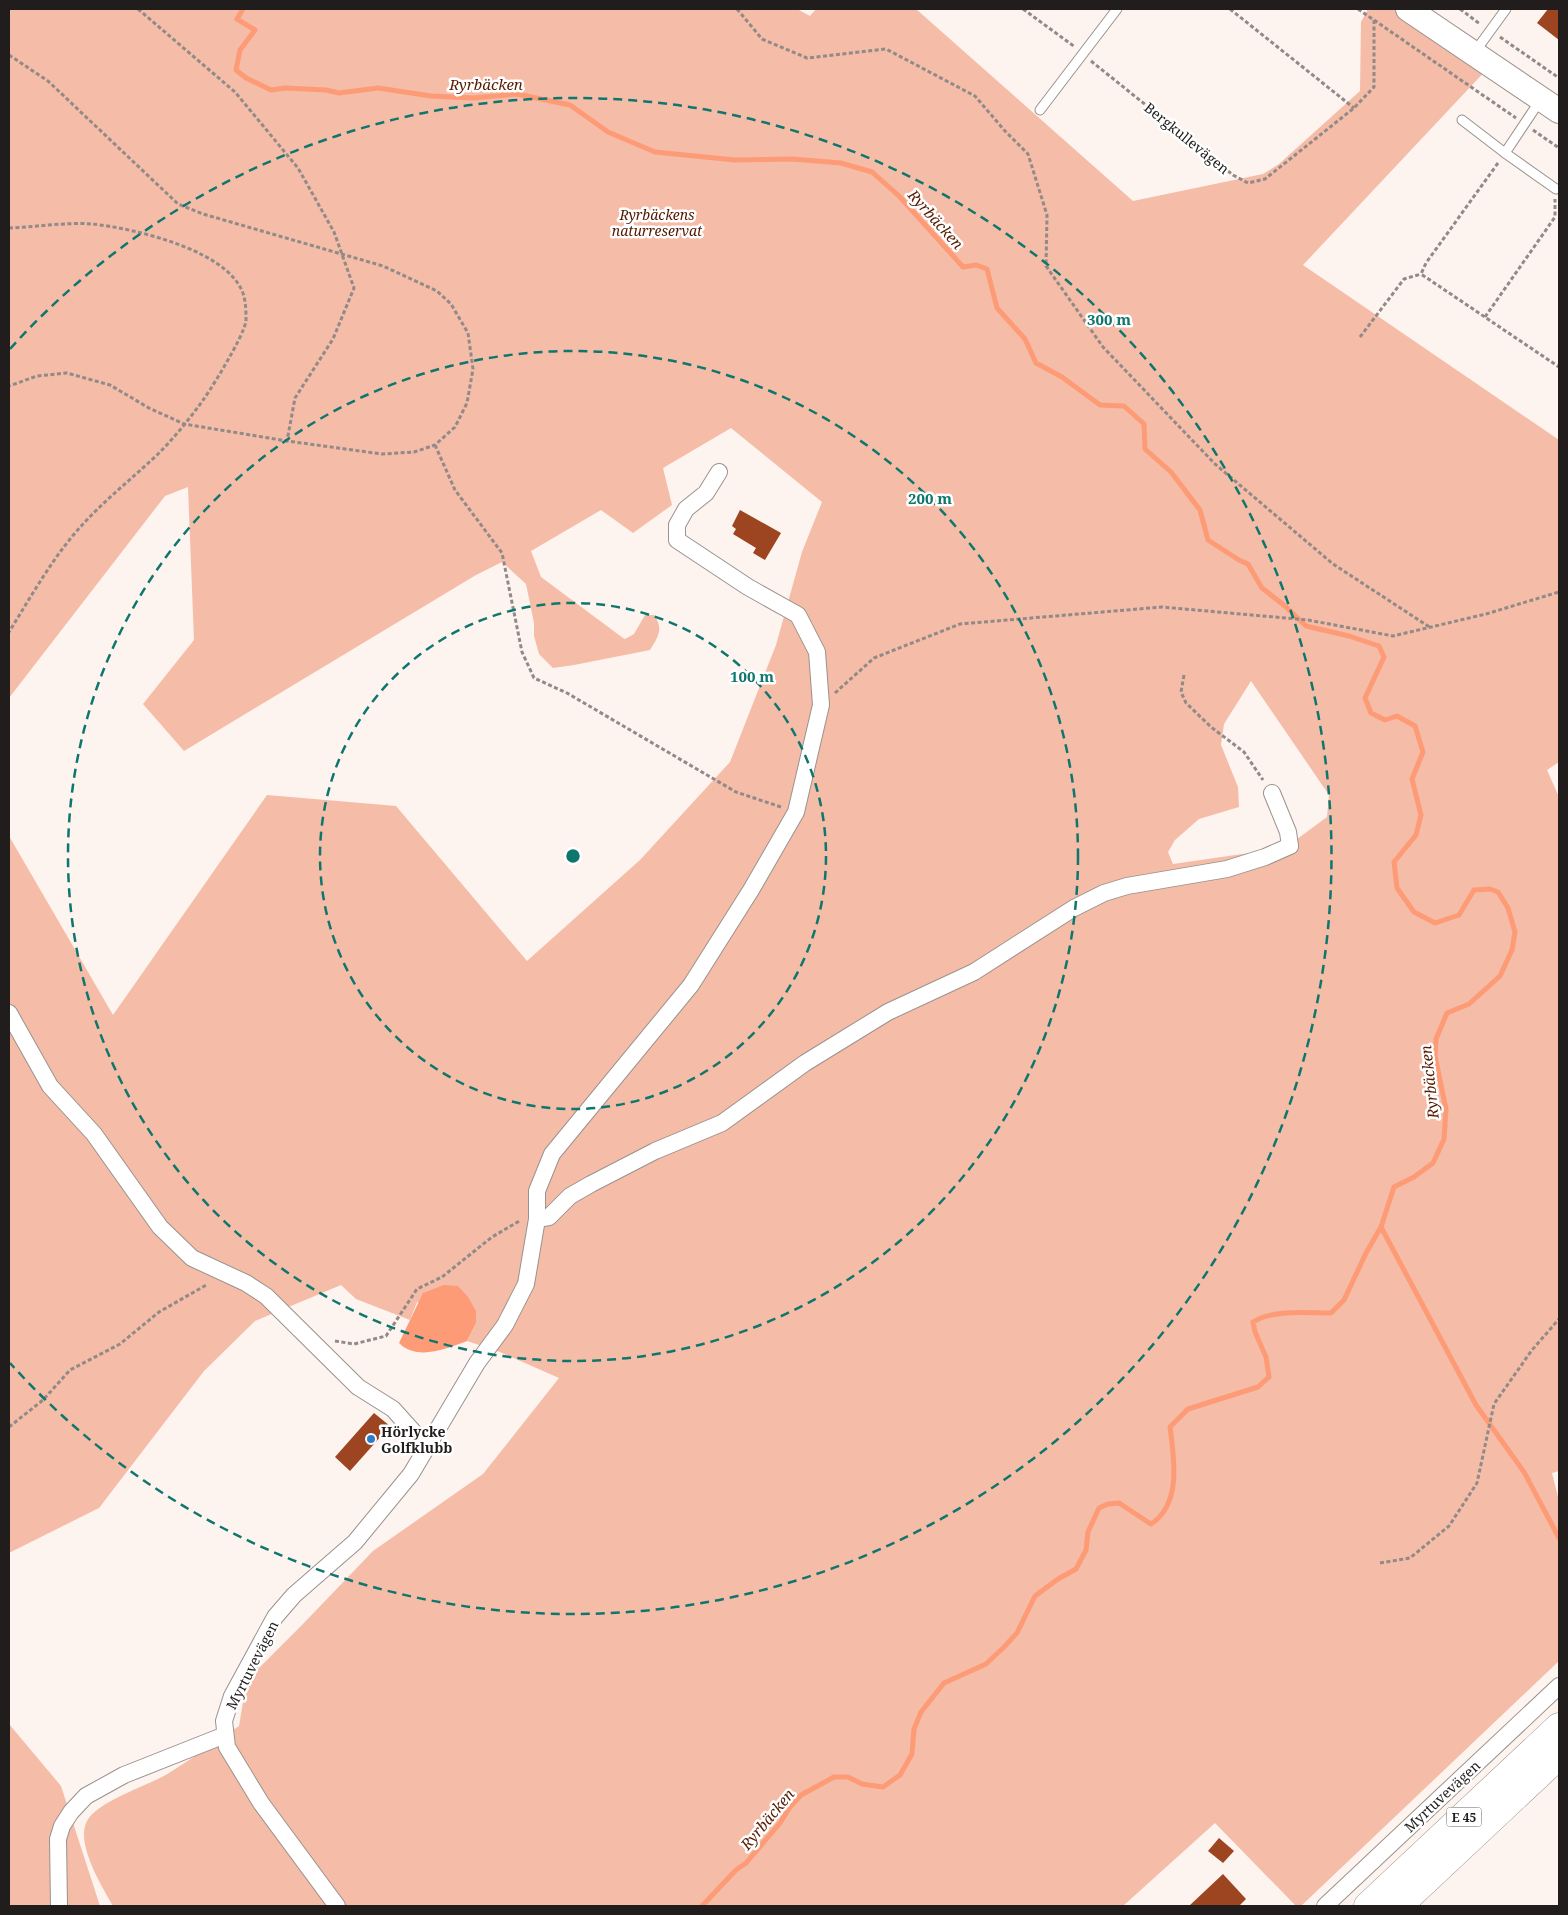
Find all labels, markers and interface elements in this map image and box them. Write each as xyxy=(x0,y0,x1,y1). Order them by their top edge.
water label: Ryrbäcken xyxy=(448,74,523,94)
street label: Bergkullevägen xyxy=(1141,98,1233,178)
water label: Ryrbäcken xyxy=(903,184,968,253)
park label: Ryrbäckens naturreservat xyxy=(612,205,703,240)
text: 300 m xyxy=(1087,309,1131,329)
text: 200 m xyxy=(908,488,952,508)
text: 100 m xyxy=(730,666,774,686)
centre of rings xyxy=(564,847,582,865)
water label: Ryrbäcken xyxy=(1415,1044,1443,1121)
place label: Hörlycke Golfklubb xyxy=(381,1422,452,1457)
marker: Hörlycke Golfklubb xyxy=(365,1433,377,1445)
street label: Myrtuvevägen xyxy=(221,1617,283,1713)
street label: Myrtuvevägen xyxy=(1400,1756,1484,1836)
water label: Ryrbäcken xyxy=(735,1784,798,1854)
road number: E 45 xyxy=(1446,1808,1482,1826)

